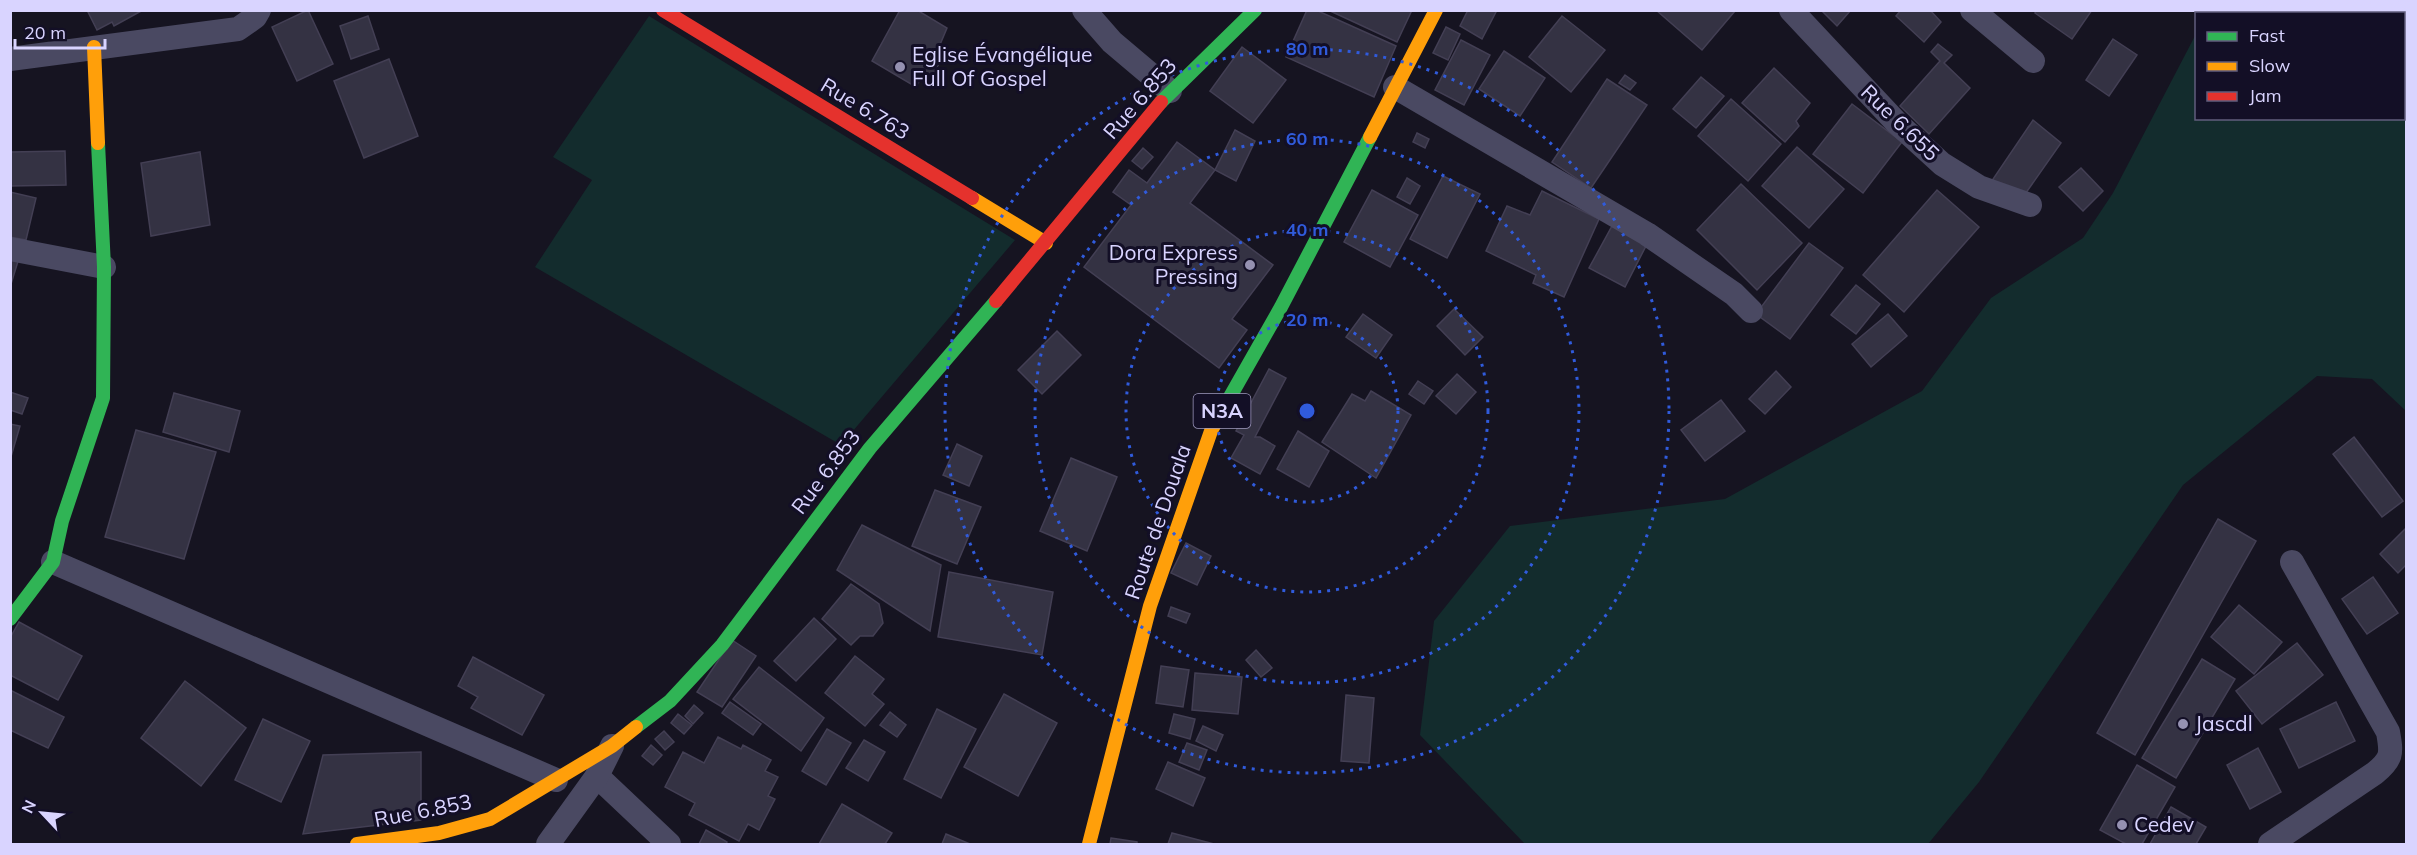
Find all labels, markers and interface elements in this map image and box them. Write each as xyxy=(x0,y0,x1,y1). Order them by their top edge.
scale bar xyxy=(15,12,105,50)
legend xyxy=(2195,12,2405,120)
text: 20 m xyxy=(24,21,66,44)
text: Fast xyxy=(2249,24,2285,47)
text: 80 m xyxy=(1286,37,1328,60)
place label: Eglise Évangélique Full Of Gospel xyxy=(912,41,1092,91)
street label: Rue 6.853 xyxy=(1097,53,1181,144)
text: Slow xyxy=(2249,54,2291,77)
marker: Eglise Évangélique Full Of Gospel xyxy=(893,60,907,74)
street label: Rue 6.763 xyxy=(816,72,915,145)
street label: Rue 6.655 xyxy=(1856,79,1945,166)
text: Jam xyxy=(2249,84,2282,107)
text: 60 m xyxy=(1286,127,1328,150)
text: 40 m xyxy=(1286,218,1328,241)
place label: Dora Express Pressing xyxy=(1109,239,1238,289)
marker: Dora Express Pressing xyxy=(1243,258,1257,272)
text: 20 m xyxy=(1286,308,1328,331)
road number: N3A xyxy=(1194,394,1250,428)
centre of rings xyxy=(1297,401,1317,421)
street label: Rue 6.853 xyxy=(785,424,865,519)
street label: Route de Douala xyxy=(1118,441,1196,603)
place label: Jascdl xyxy=(2195,710,2253,736)
marker: Jascdl xyxy=(2176,717,2190,731)
north arrow xyxy=(12,783,72,843)
street label: Rue 6.853 xyxy=(372,788,474,832)
text: N xyxy=(17,797,40,816)
place label: Cedev xyxy=(2134,811,2194,837)
marker: Cedev xyxy=(2115,818,2129,832)

